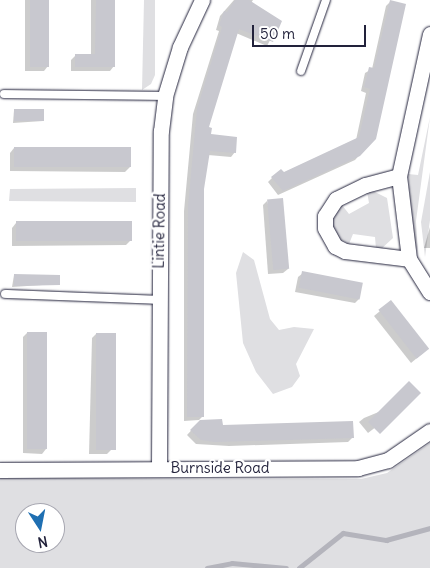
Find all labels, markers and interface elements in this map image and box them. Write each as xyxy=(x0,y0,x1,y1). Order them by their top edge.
scale bar xyxy=(255,15,369,47)
text: 50 m xyxy=(260,24,295,43)
street label: Lintie Road xyxy=(149,193,169,269)
street label: Burnside Road xyxy=(170,459,270,477)
north arrow xyxy=(15,503,65,553)
text: N xyxy=(36,532,49,552)

